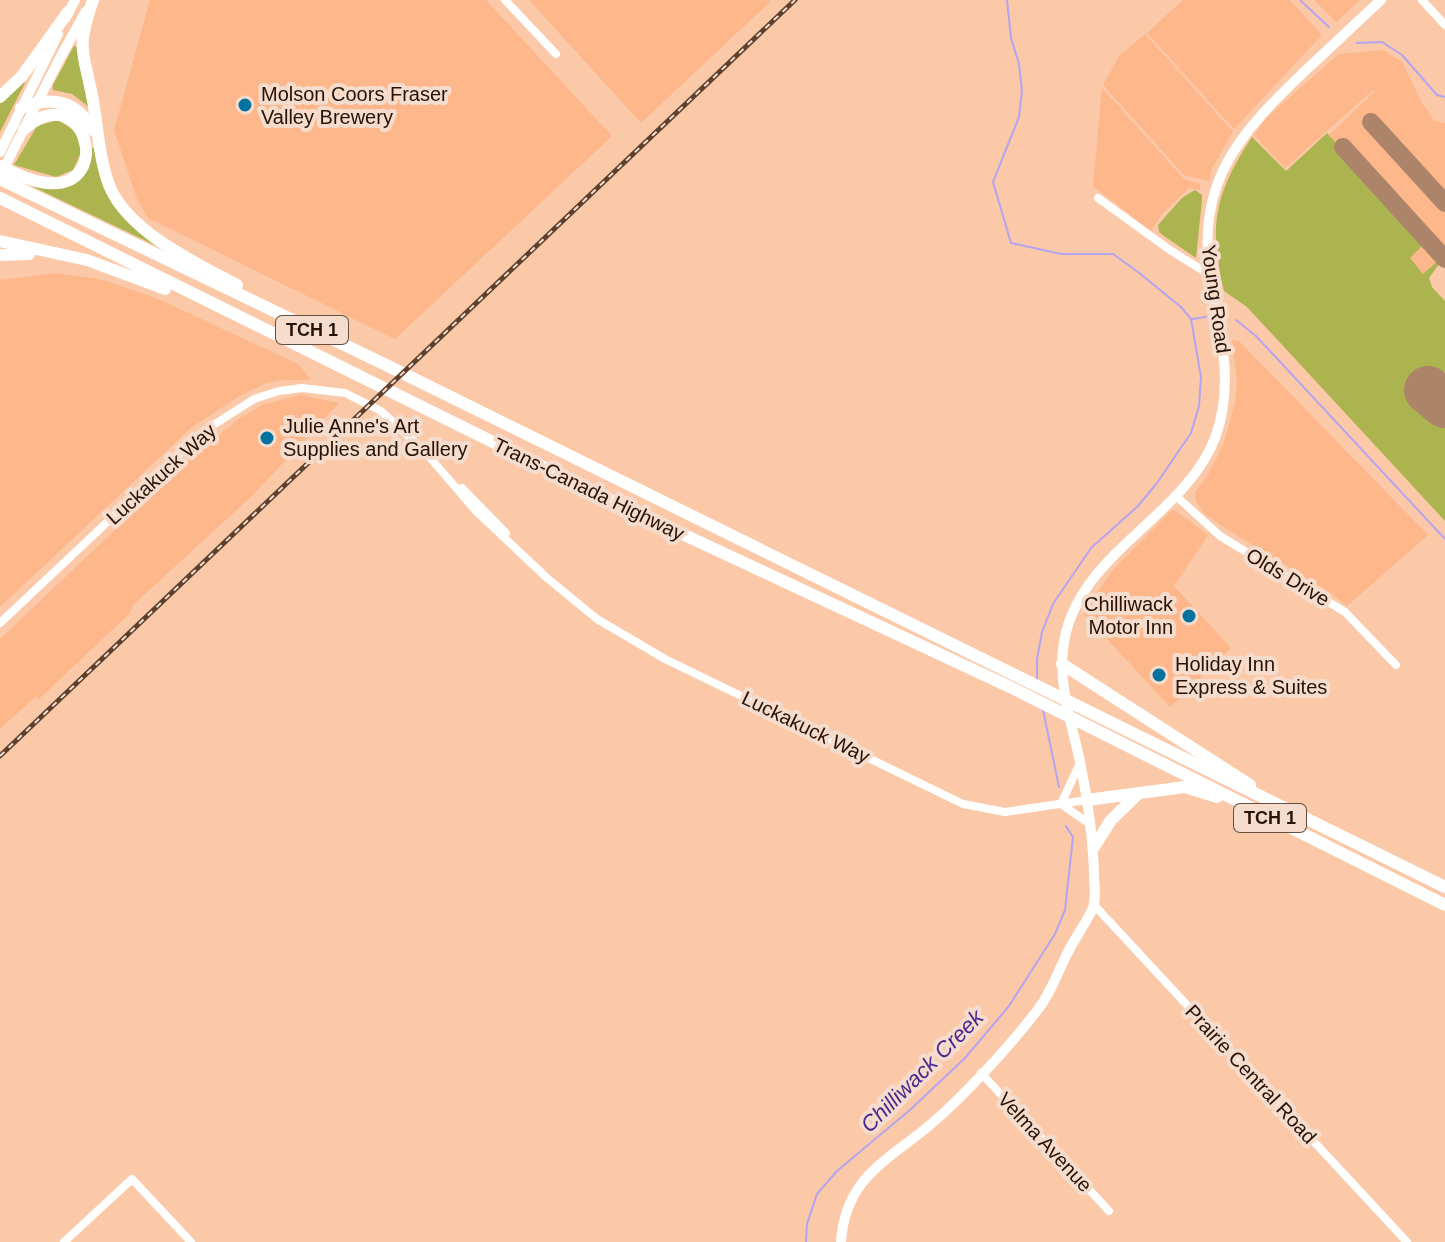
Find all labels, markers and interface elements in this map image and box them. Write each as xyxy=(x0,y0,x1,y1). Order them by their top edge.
place label: Molson Coors Fraser Valley Brewery xyxy=(261,83,448,128)
marker: Molson Coors Fraser Valley Brewery xyxy=(236,96,254,114)
street label: Young Road xyxy=(1197,243,1235,355)
road number: TCH 1 xyxy=(276,316,348,344)
place label: Julie Anne's Art Supplies and Gallery xyxy=(283,415,468,460)
street label: Luckakuck Way xyxy=(102,419,220,529)
marker: Julie Anne's Art Supplies and Gallery xyxy=(258,429,276,447)
street label: Trans-Canada Highway xyxy=(490,433,688,545)
street label: Olds Drive xyxy=(1242,544,1334,610)
place label: Chilliwack Motor Inn xyxy=(1084,593,1174,638)
marker: Chilliwack Motor Inn xyxy=(1180,607,1198,625)
place label: Holiday Inn Express & Suites xyxy=(1175,653,1327,698)
marker: Holiday Inn Express & Suites xyxy=(1150,666,1168,684)
street label: Luckakuck Way xyxy=(739,687,873,767)
road number: TCH 1 xyxy=(1234,804,1306,832)
street label: Prairie Central Road xyxy=(1181,1000,1321,1148)
water label: Chilliwack Creek xyxy=(856,1004,989,1137)
street label: Velma Avenue xyxy=(993,1088,1097,1196)

